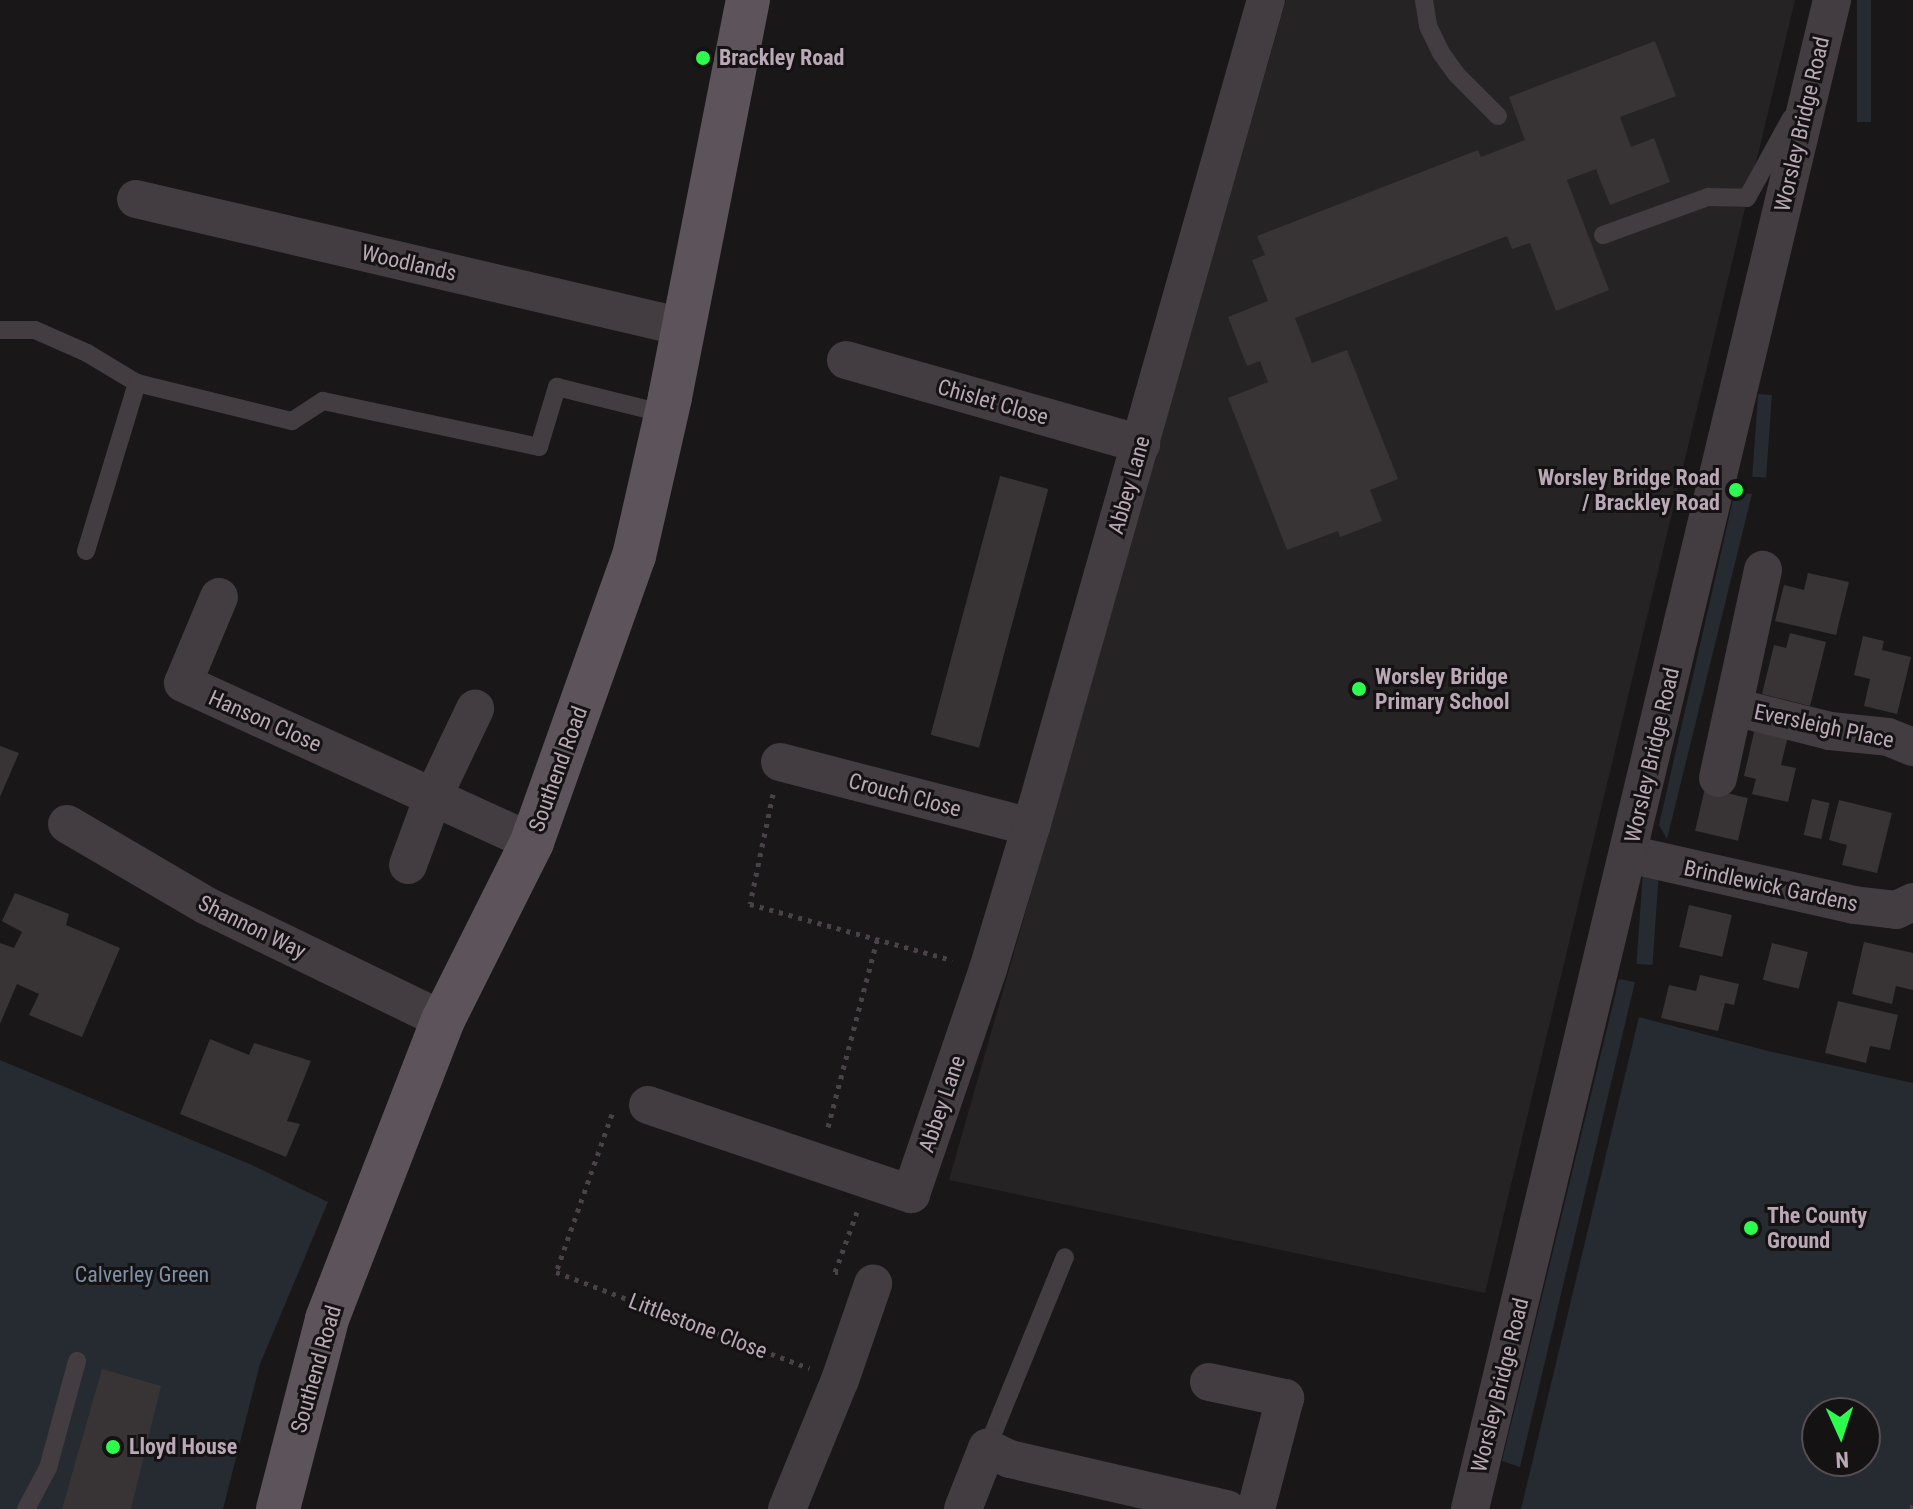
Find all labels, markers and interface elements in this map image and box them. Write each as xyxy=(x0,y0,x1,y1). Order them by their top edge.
street label: Worsley Bridge Road xyxy=(1769,34,1835,214)
place label: Brackley Road xyxy=(719,45,844,71)
marker: Brackley Road xyxy=(694,49,712,67)
street label: Woodlands xyxy=(359,239,459,287)
street label: Chislet Close xyxy=(935,374,1051,430)
street label: Abbey Lane xyxy=(1102,433,1156,537)
place label: Worsley Bridge Road / Brackley Road xyxy=(1538,464,1720,516)
marker: Worsley Bridge Road / Brackley Road xyxy=(1727,481,1745,499)
place label: Worsley Bridge Primary School xyxy=(1375,663,1510,714)
street label: Worsley Bridge Road xyxy=(1619,665,1685,845)
marker: Worsley Bridge Primary School xyxy=(1350,680,1368,698)
street label: Hanson Close xyxy=(205,684,325,758)
street label: Eversleigh Place xyxy=(1752,698,1896,754)
street label: Southend Road xyxy=(523,703,593,835)
street label: Crouch Close xyxy=(846,767,964,823)
street label: Brindlewick Gardens xyxy=(1682,855,1860,917)
street label: Shannon Way xyxy=(194,890,310,964)
street label: Abbey Lane xyxy=(913,1052,971,1156)
place label: The County Ground xyxy=(1767,1202,1867,1254)
marker: The County Ground xyxy=(1742,1219,1760,1237)
park label: Calverley Green xyxy=(75,1262,209,1288)
street label: Littlestone Close xyxy=(625,1287,771,1365)
street label: Worsley Bridge Road xyxy=(1466,1295,1534,1475)
street label: Southend Road xyxy=(285,1302,347,1436)
north arrow xyxy=(1801,1397,1881,1477)
place label: Lloyd House xyxy=(129,1434,237,1460)
marker: Lloyd House xyxy=(104,1438,122,1456)
text: N xyxy=(1835,1447,1850,1472)

